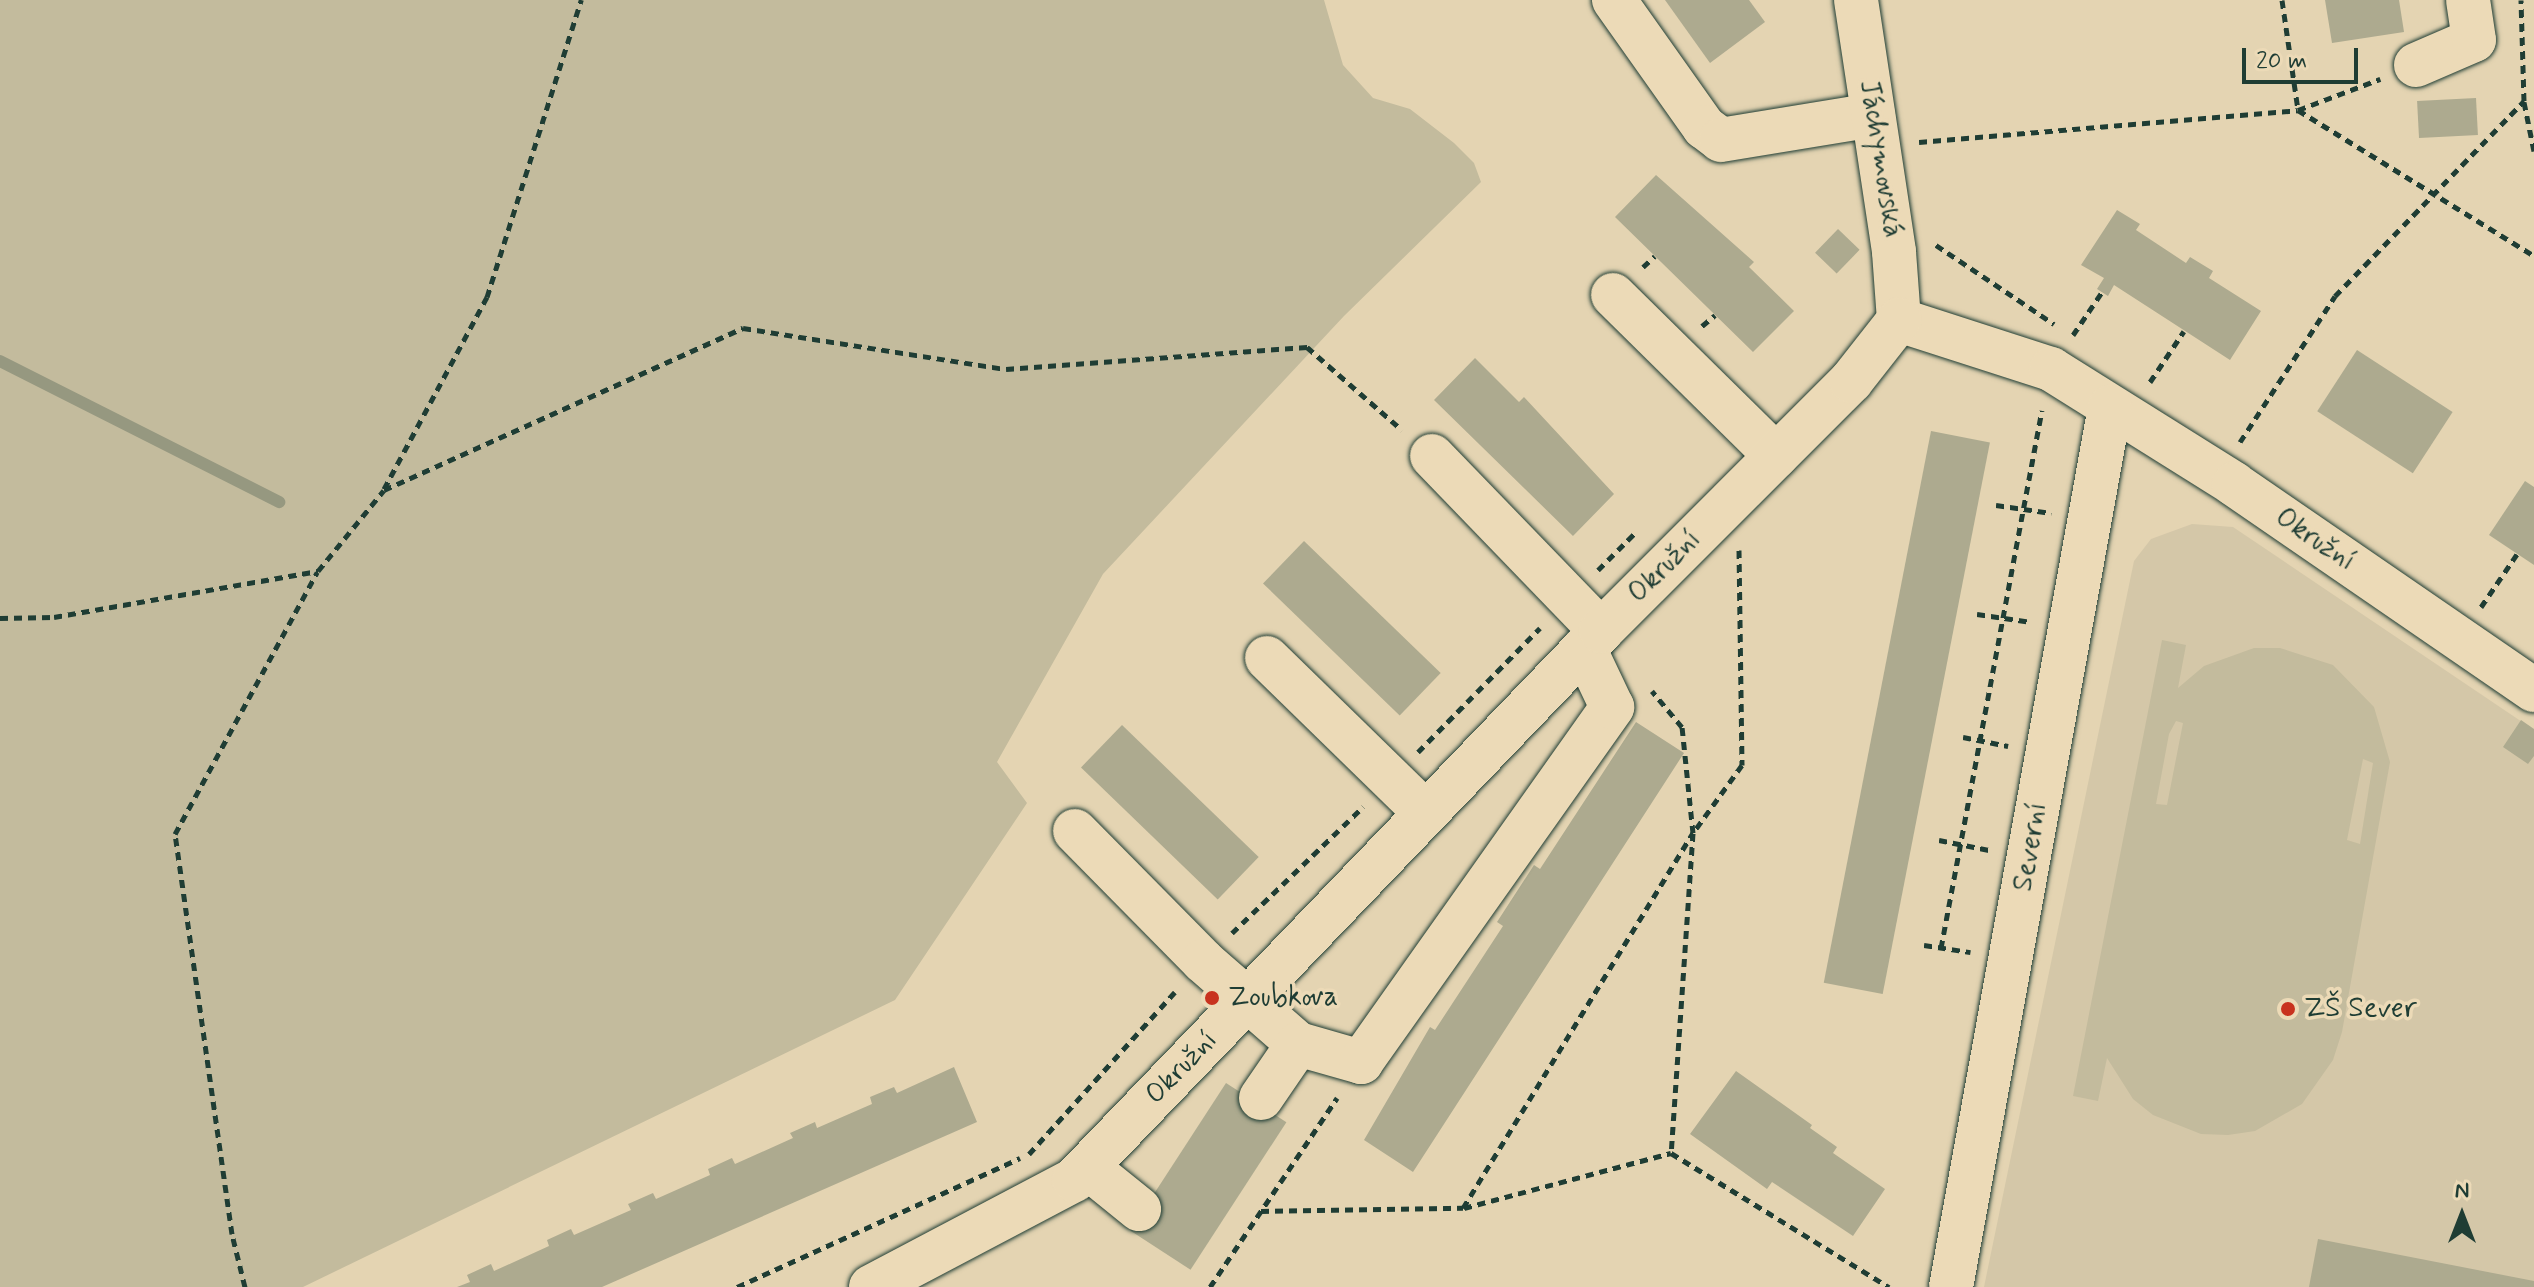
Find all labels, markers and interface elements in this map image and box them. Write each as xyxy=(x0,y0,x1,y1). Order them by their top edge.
scale bar xyxy=(2246,32,2362,82)
text: 20 m xyxy=(2256,46,2307,77)
street label: Jáchymovská xyxy=(1851,78,1909,240)
street label: Okružní xyxy=(2269,501,2361,579)
street label: Okružní xyxy=(1621,523,1709,611)
street label: Severní xyxy=(2007,800,2055,894)
place label: Zoubkova xyxy=(1228,981,1338,1015)
marker: Zoubkova xyxy=(1203,989,1221,1007)
place label: ZŠ Sever xyxy=(2304,992,2417,1026)
marker: ZŠ Sever xyxy=(2279,1000,2297,1018)
street label: Okružní xyxy=(1139,1024,1225,1112)
north arrow xyxy=(2422,1175,2502,1255)
text: N xyxy=(2455,1177,2469,1205)

